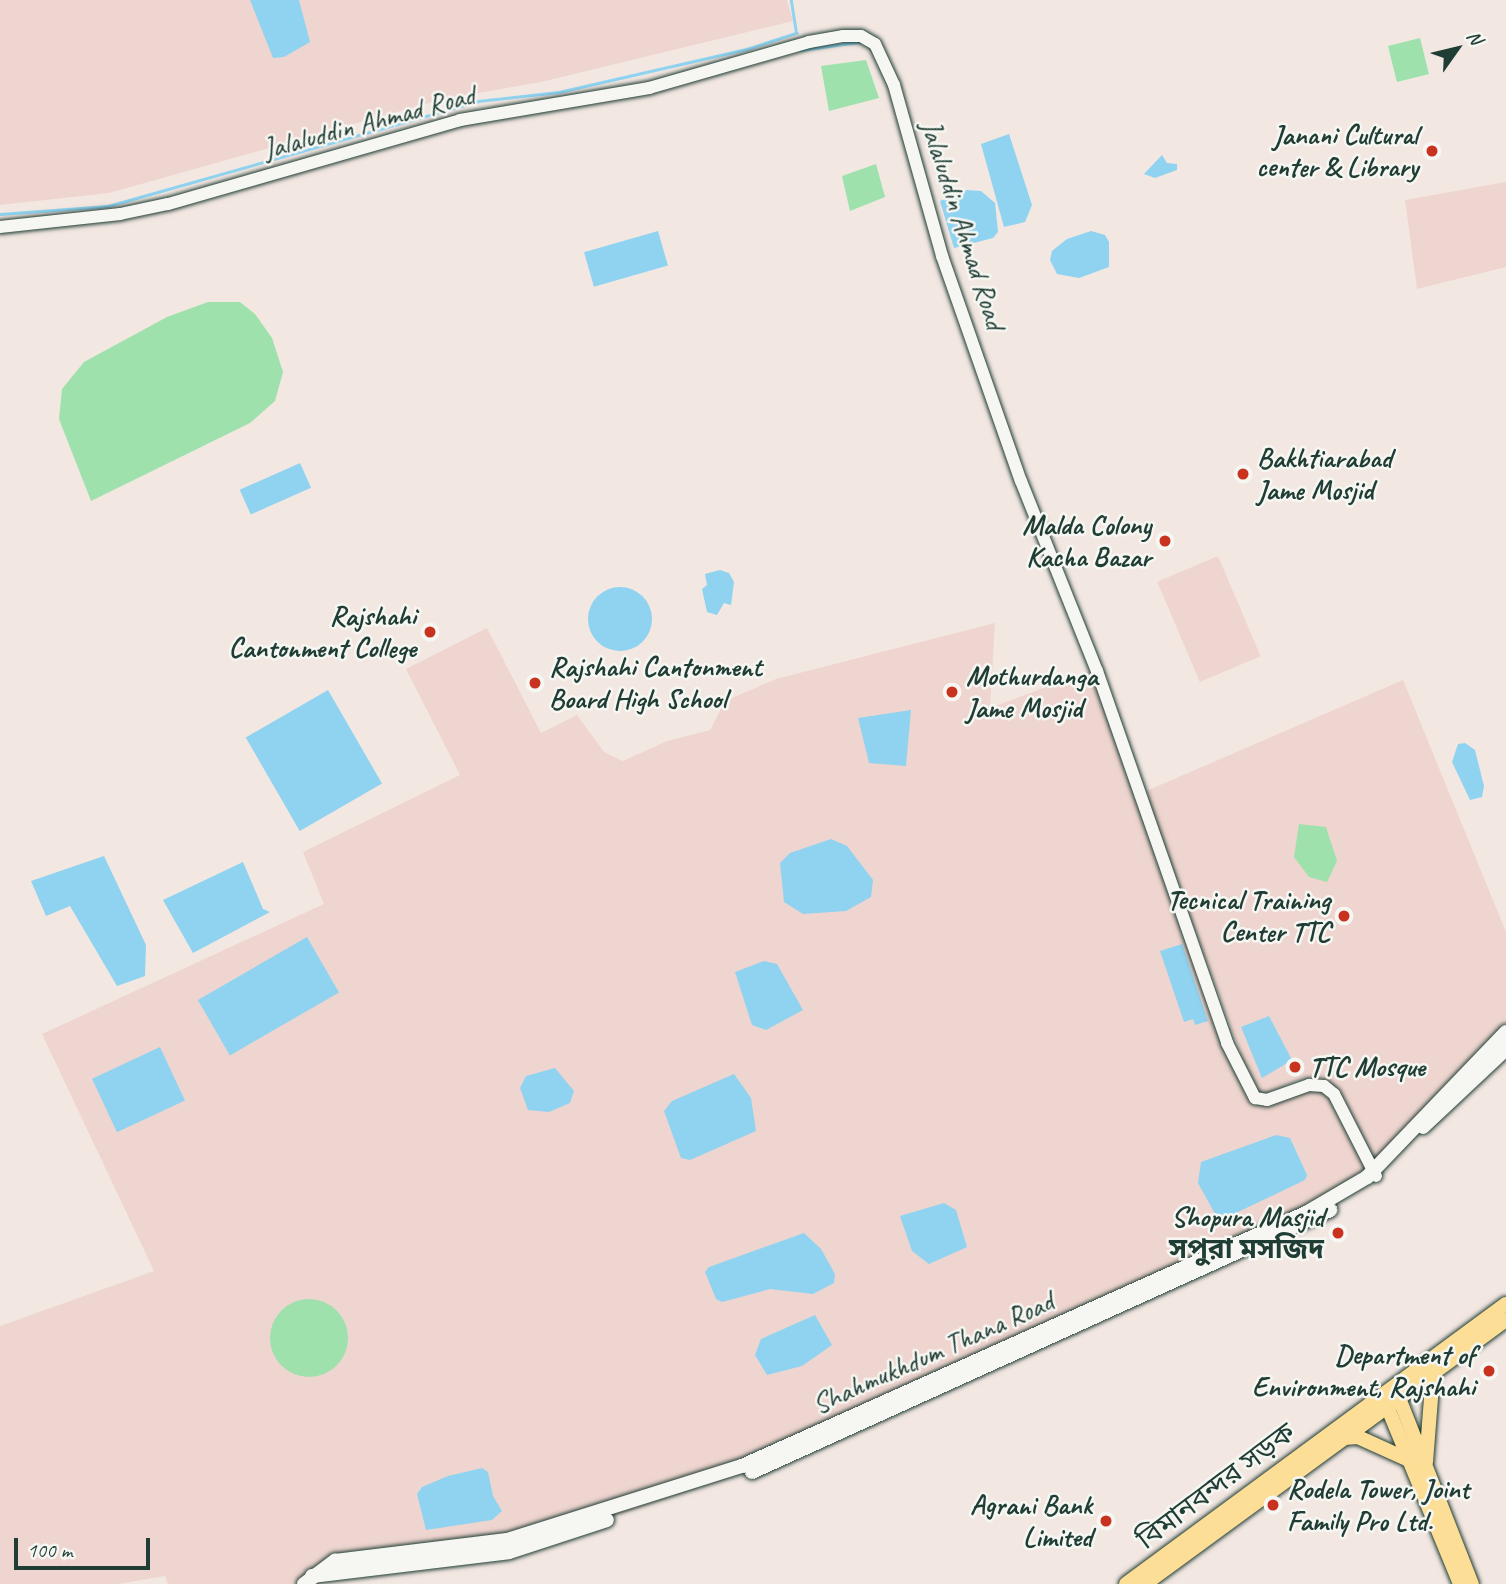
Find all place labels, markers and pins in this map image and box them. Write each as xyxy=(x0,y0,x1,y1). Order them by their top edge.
place label: Janani Cultural center & Library xyxy=(1256,118,1418,184)
marker: Janani Cultural center & Library xyxy=(1424,143,1440,159)
place label: Bakhtiarabad Jame Mosjid xyxy=(1257,441,1392,507)
marker: Bakhtiarabad Jame Mosjid xyxy=(1235,466,1251,482)
place label: Malda Colony Kacha Bazar xyxy=(1023,508,1151,574)
marker: Malda Colony Kacha Bazar xyxy=(1157,533,1173,549)
place label: Rajshahi Cantonment College xyxy=(229,599,416,665)
marker: Rajshahi Cantonment College xyxy=(422,624,438,640)
place label: Rajshahi Cantonment Board High School xyxy=(549,650,761,716)
place label: Mothurdanga Jame Mosjid xyxy=(966,659,1098,725)
marker: Rajshahi Cantonment Board High School xyxy=(527,675,543,691)
marker: Mothurdanga Jame Mosjid xyxy=(944,684,960,700)
place label: Tecnical Training Center TTC xyxy=(1168,883,1330,949)
marker: Tecnical Training Center TTC xyxy=(1336,908,1352,924)
place label: TTC Mosque xyxy=(1309,1050,1425,1084)
marker: TTC Mosque xyxy=(1287,1059,1303,1075)
place label: Shopura Masjid সপুরা মসজিদ xyxy=(1169,1200,1324,1266)
marker: Shopura Masjid সপুরা মসজিদ xyxy=(1330,1225,1346,1241)
place label: Department of Environment, Rajshahi xyxy=(1252,1338,1475,1404)
marker: Department of Environment, Rajshahi xyxy=(1481,1363,1497,1379)
place label: Rodela Tower, Joint Family Pro Ltd. xyxy=(1287,1472,1469,1538)
place label: Agrani Bank Limited xyxy=(969,1488,1092,1554)
marker: Rodela Tower, Joint Family Pro Ltd. xyxy=(1265,1497,1281,1513)
marker: Agrani Bank Limited xyxy=(1098,1513,1114,1529)

